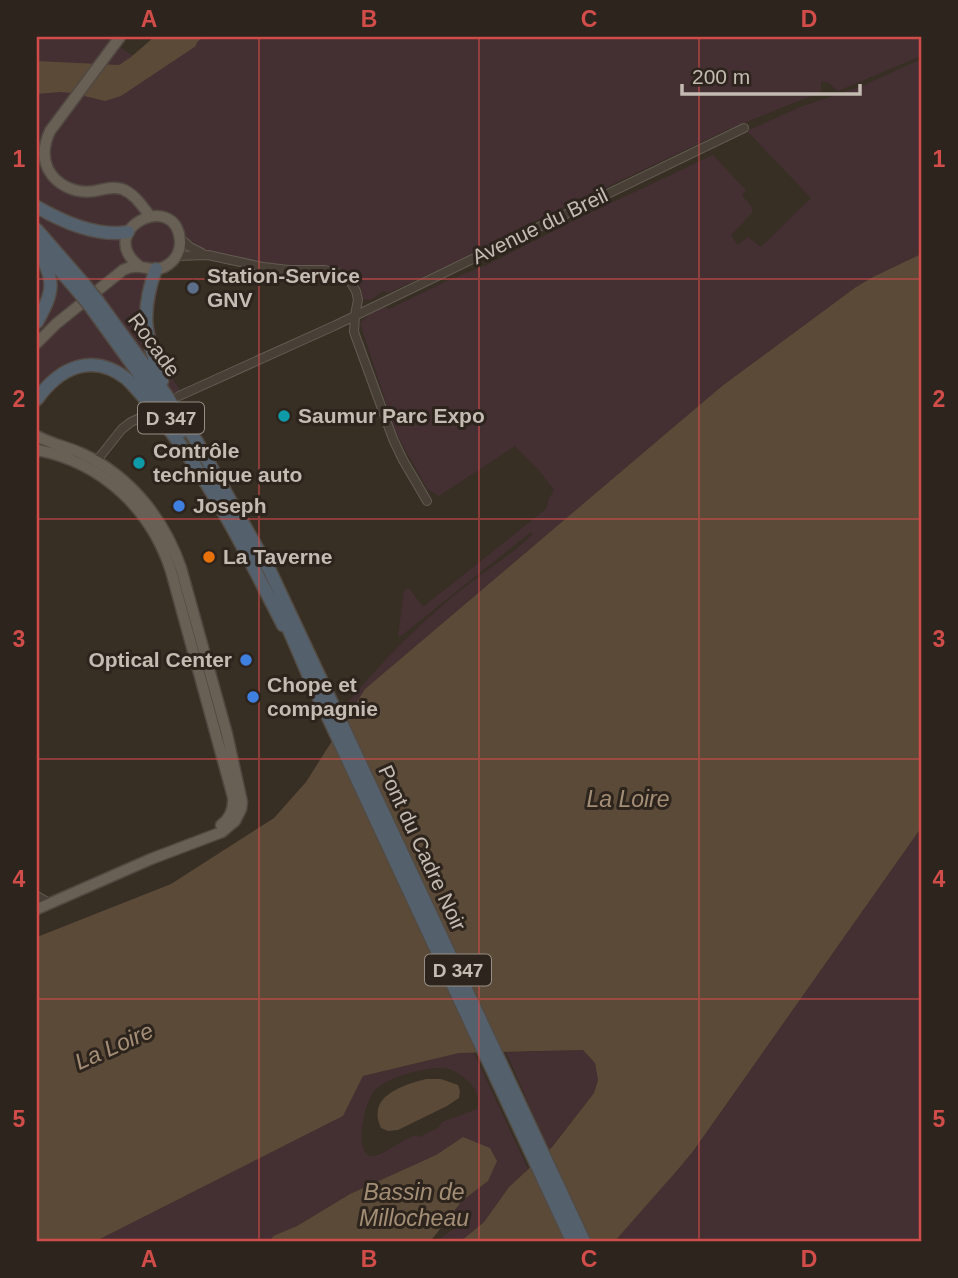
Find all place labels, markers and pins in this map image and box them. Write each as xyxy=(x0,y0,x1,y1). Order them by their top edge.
place label: Station-Service GNV xyxy=(207,264,360,311)
marker: Station-Service GNV xyxy=(185,280,201,296)
place label: Saumur Parc Expo xyxy=(298,404,485,427)
marker: Saumur Parc Expo xyxy=(276,408,292,424)
place label: Contrôle technique auto xyxy=(153,439,302,486)
marker: Contrôle technique auto xyxy=(131,455,147,471)
place label: Joseph xyxy=(193,494,267,517)
marker: Joseph xyxy=(171,498,187,514)
place label: La Taverne xyxy=(223,545,332,568)
marker: La Taverne xyxy=(201,549,217,565)
place label: Optical Center xyxy=(88,648,232,671)
marker: Optical Center xyxy=(238,652,254,668)
place label: Chope et compagnie xyxy=(267,673,378,720)
marker: Chope et compagnie xyxy=(245,689,261,705)

